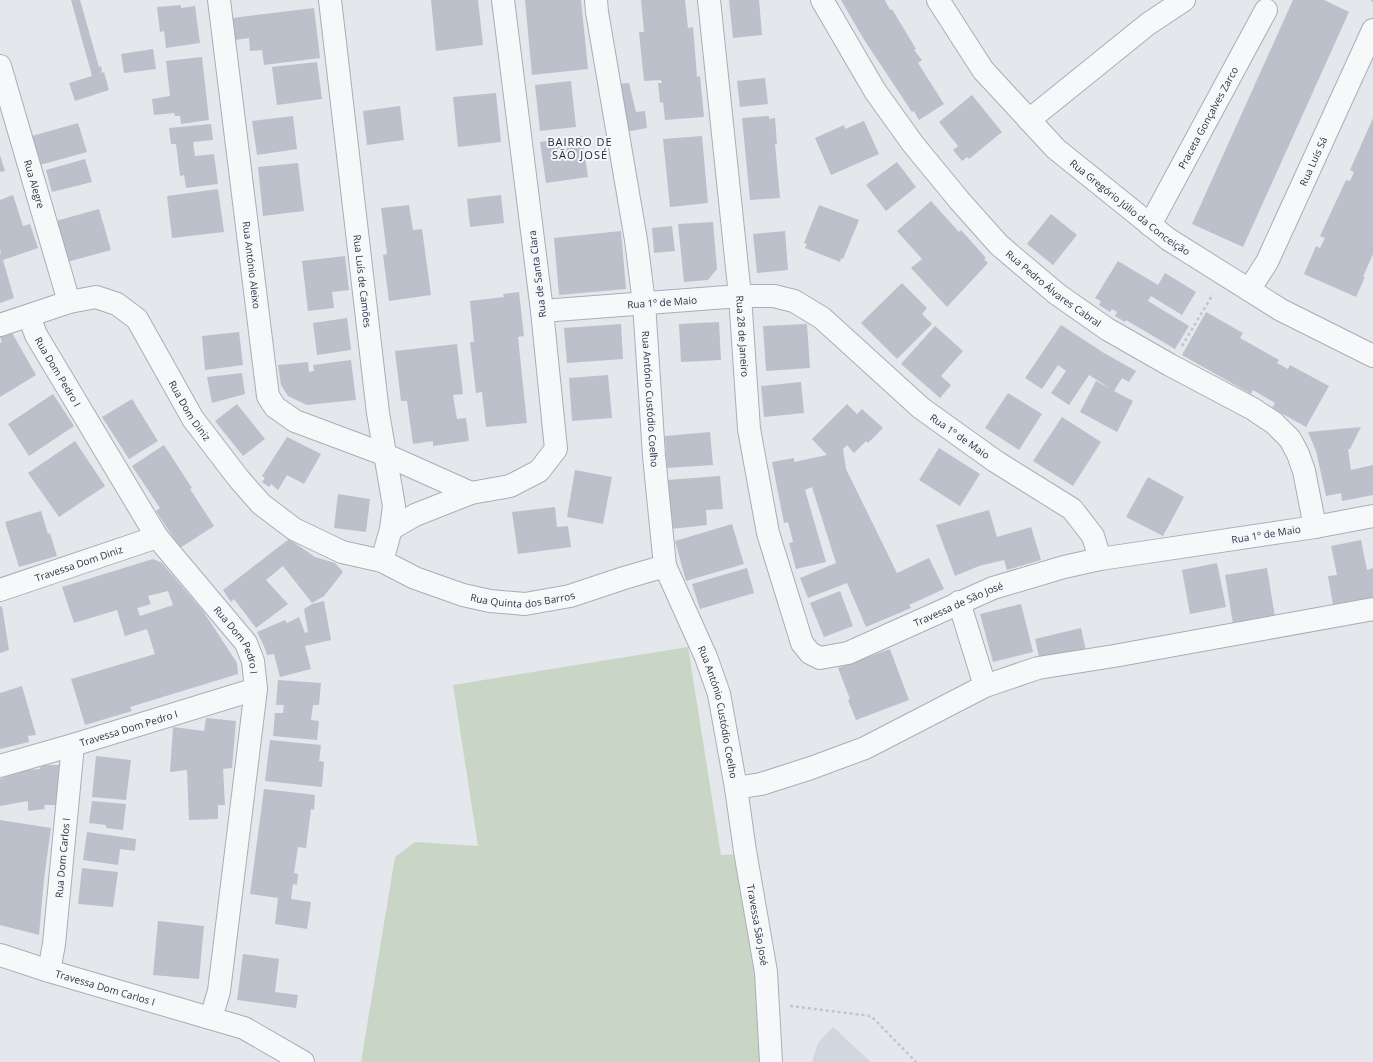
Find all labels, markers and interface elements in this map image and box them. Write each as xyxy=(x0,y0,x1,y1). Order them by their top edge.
street label: Praceta Gonçalves Zarco xyxy=(1175,64,1241,171)
district label: BAIRRO DE SÃO JOSÉ xyxy=(547,134,613,162)
street label: Rua Luís Sá xyxy=(1296,134,1330,188)
street label: Rua Gregório Júlio da Conceição xyxy=(1067,156,1193,258)
street label: Rua Alegre xyxy=(21,158,48,210)
street label: Rua António Aleixo xyxy=(239,220,264,310)
street label: Rua de Santa Clara xyxy=(525,230,549,318)
street label: Rua Luís de Camões xyxy=(350,234,375,329)
street label: Rua Pedro Álvares Cabral xyxy=(1003,247,1104,330)
street label: Rua 1º de Maio xyxy=(627,293,697,311)
street label: Rua 28 de Janeiro xyxy=(733,295,752,377)
street label: Rua António Custódio Coelho xyxy=(639,330,662,468)
street label: Rua Dom Pedro I xyxy=(32,334,84,409)
street label: Rua Dom Diniz xyxy=(166,378,214,444)
street label: Rua 1º de Maio xyxy=(927,410,993,462)
street label: Rua 1º de Maio xyxy=(1230,522,1302,546)
street label: Travessa Dom Diniz xyxy=(33,542,125,585)
street label: Travessa de São José xyxy=(911,578,1005,630)
street label: Rua Quinta dos Barros xyxy=(469,588,577,611)
street label: Rua Dom Pedro I xyxy=(211,603,261,675)
street label: Rua António Custódio Coelho xyxy=(695,643,741,779)
street label: Travessa Dom Pedro I xyxy=(78,706,179,750)
street label: Rua Dom Carlos I xyxy=(51,817,73,898)
street label: Travessa São José xyxy=(744,883,772,967)
street label: Travessa Dom Carlos I xyxy=(54,966,157,1009)

